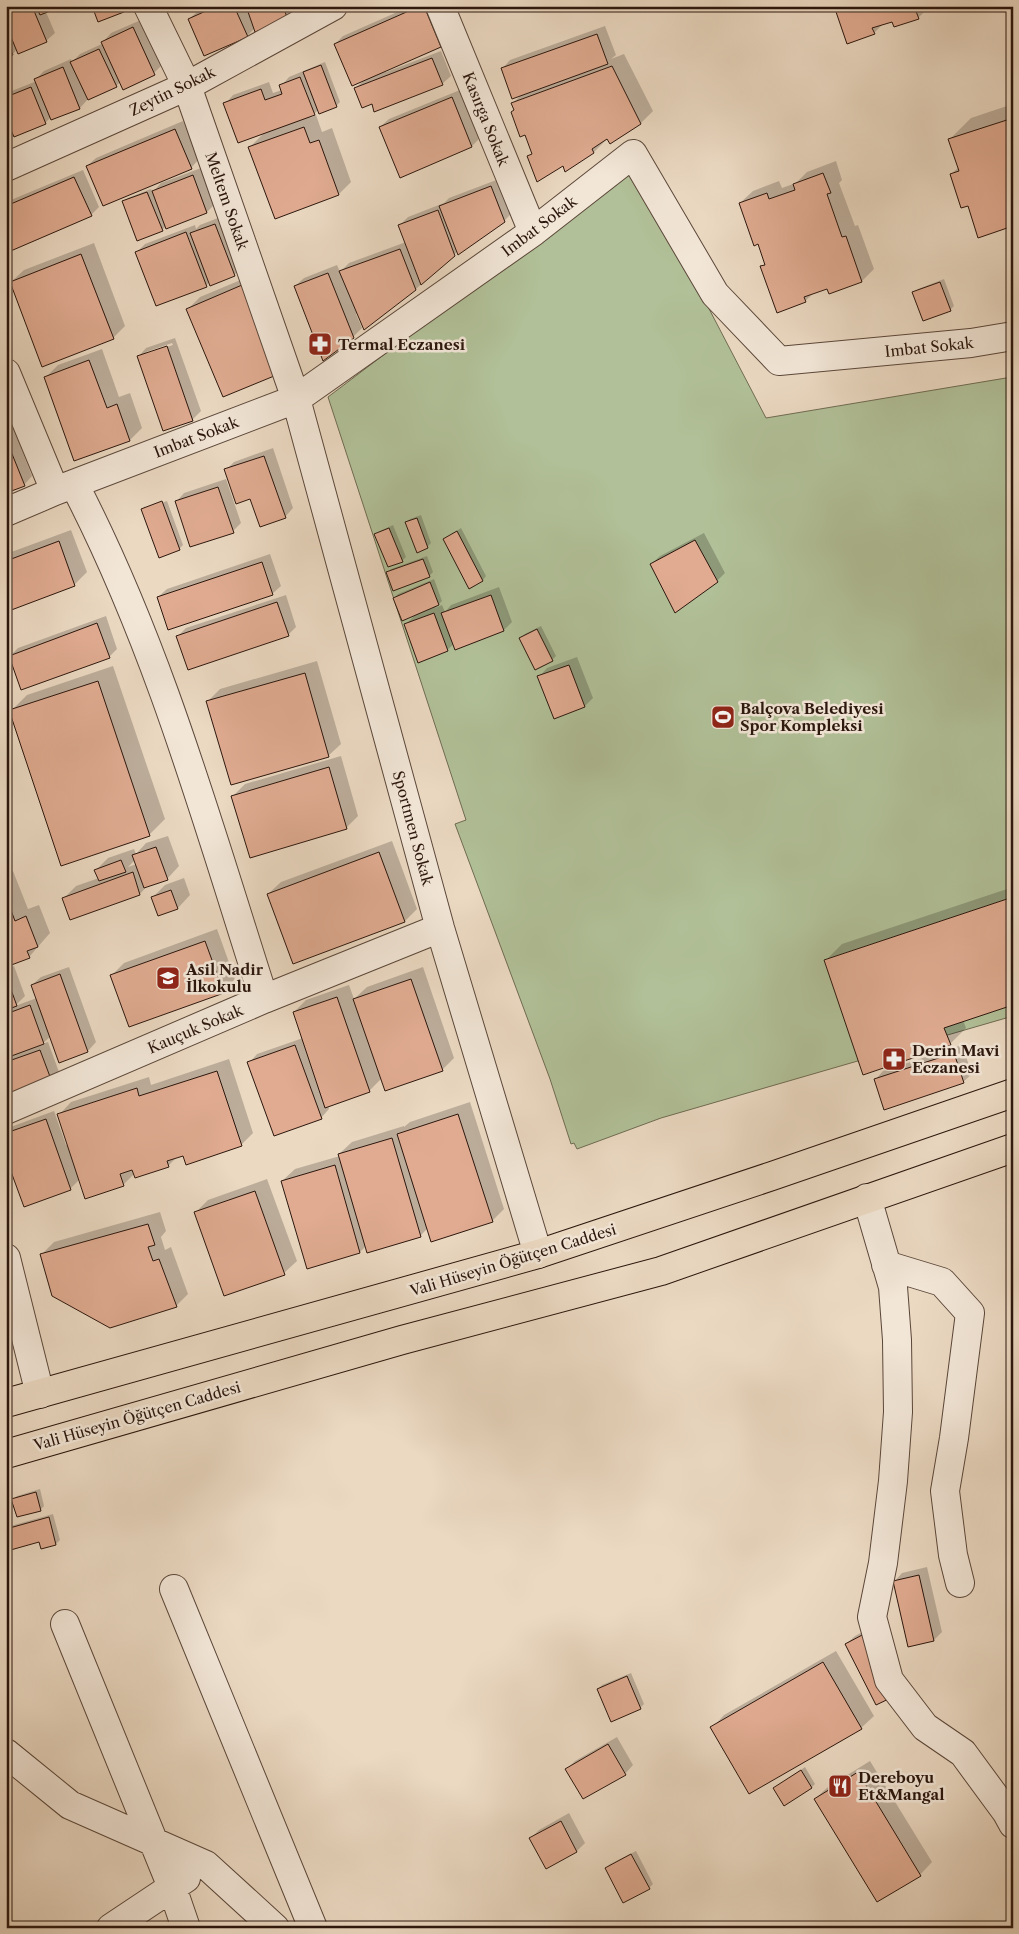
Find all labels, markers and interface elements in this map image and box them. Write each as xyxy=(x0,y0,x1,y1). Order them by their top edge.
street label: Zeytin Sokak xyxy=(126,62,219,120)
street label: Kasırga Sokak xyxy=(459,69,514,170)
street label: Meltem Sokak xyxy=(201,149,253,254)
street label: Imbat Sokak xyxy=(498,191,581,260)
pharmacy icon: Termal Eczanesi xyxy=(307,331,333,357)
street label: Imbat Sokak xyxy=(884,333,976,361)
place label: Termal Eczanesi xyxy=(338,335,466,354)
street label: Imbat Sokak xyxy=(151,412,242,462)
place label: Balçova Belediyesi Spor Kompleksi xyxy=(740,699,884,735)
sports icon: Balçova Belediyesi Spor Kompleksi xyxy=(710,704,736,730)
street label: Sportmen Sokak xyxy=(389,769,438,889)
place label: Asil Nadir İlkokulu xyxy=(185,960,264,996)
school or university icon: Asil Nadir İlkokulu xyxy=(155,965,181,991)
street label: Kauçuk Sokak xyxy=(145,1000,247,1058)
place label: Derin Mavi Eczanesi xyxy=(912,1041,1000,1077)
pharmacy icon: Derin Mavi Eczanesi xyxy=(881,1046,907,1072)
street label: Vali Hüseyin Öğütçen Caddesi xyxy=(407,1219,619,1301)
street label: Vali Hüseyin Öğütçen Caddesi xyxy=(30,1377,243,1455)
place label: Dereboyu Et&Mangal xyxy=(858,1768,945,1804)
restaurant icon: Dereboyu Et&Mangal xyxy=(827,1773,853,1799)

